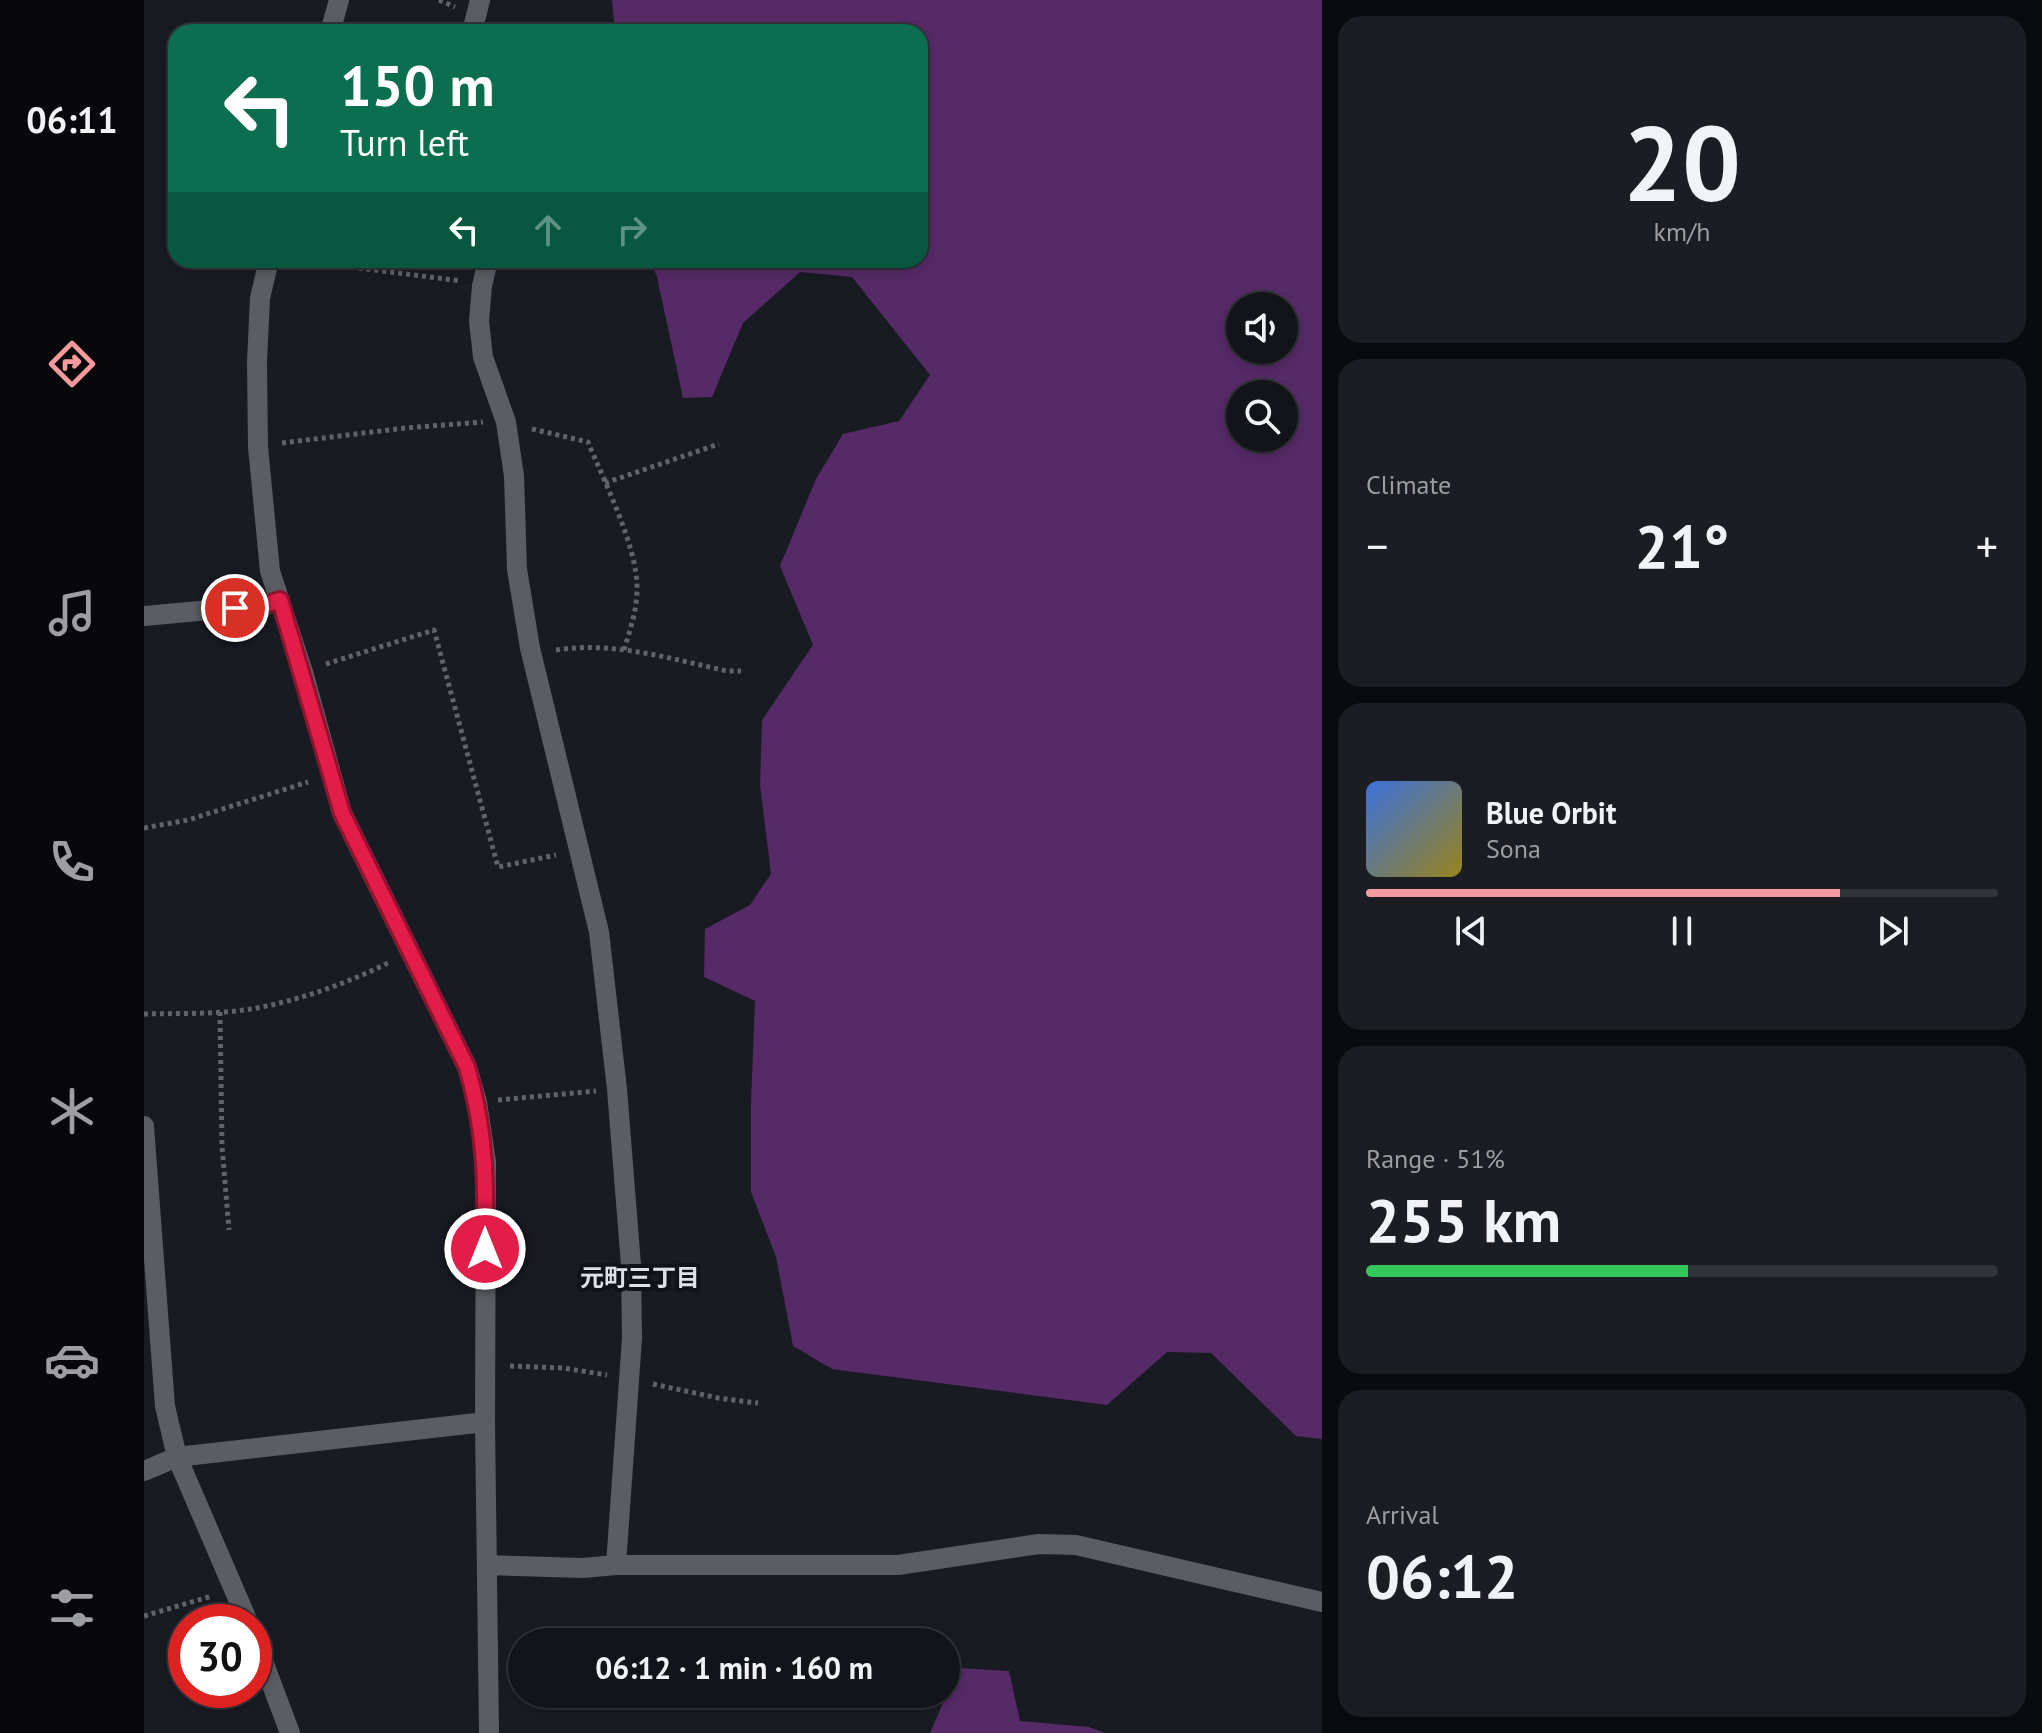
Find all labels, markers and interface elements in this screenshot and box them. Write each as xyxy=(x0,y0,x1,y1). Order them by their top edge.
text: 150 m xyxy=(340,49,495,121)
icon: left xyxy=(208,56,312,160)
text: 20 xyxy=(1623,95,1741,230)
text: 06:11 xyxy=(26,96,118,143)
text: Turn left xyxy=(340,119,469,166)
icon: left xyxy=(442,208,486,252)
icon: ahead xyxy=(526,208,570,252)
icon: right xyxy=(610,208,654,252)
text: km/h xyxy=(1654,215,1711,248)
map controls xyxy=(1226,292,1298,452)
button: sound xyxy=(1226,292,1298,364)
icon: directions xyxy=(44,336,100,392)
button: search xyxy=(1226,380,1298,452)
text: Climate xyxy=(1366,468,1451,501)
text: 21° xyxy=(1635,507,1729,585)
text: − xyxy=(1366,517,1388,574)
text: + xyxy=(1976,517,1998,574)
pin xyxy=(201,574,269,642)
icon: music xyxy=(44,585,100,641)
icon: arrive xyxy=(213,586,257,630)
text: Blue Orbit xyxy=(1486,793,1616,832)
text: Sona xyxy=(1486,832,1541,865)
icon: phone xyxy=(44,834,100,890)
icon: previous xyxy=(1449,909,1493,953)
icon: pause xyxy=(1660,909,1704,953)
icon: next xyxy=(1871,909,1915,953)
icon: climate xyxy=(44,1083,100,1139)
text: Range · 51% xyxy=(1366,1142,1505,1175)
text: 255 km xyxy=(1366,1181,1561,1259)
position arrow xyxy=(443,1207,527,1291)
district label: 元町三丁目 xyxy=(580,1262,700,1293)
icon: car xyxy=(44,1332,100,1388)
text: Arrival xyxy=(1366,1498,1439,1531)
text: 06:12 xyxy=(1366,1537,1518,1615)
icon: filters xyxy=(44,1580,100,1636)
speed limit sign: 30 xyxy=(168,1604,272,1708)
text: 06:12 · 1 min · 160 m xyxy=(595,1648,873,1687)

